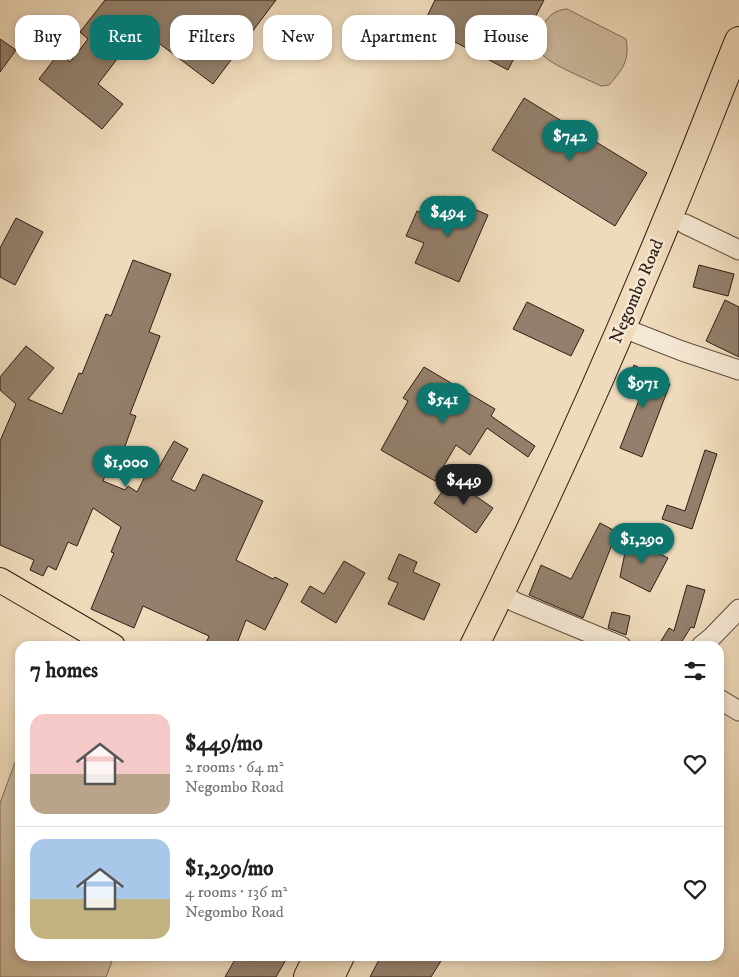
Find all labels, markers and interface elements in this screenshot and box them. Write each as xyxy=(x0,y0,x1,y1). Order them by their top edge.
chip: Buy xyxy=(15,15,80,60)
chip: Rent xyxy=(90,15,160,60)
chip: Filters xyxy=(170,15,253,60)
chip: New xyxy=(263,15,332,60)
chip: Apartment xyxy=(342,15,455,60)
chip: House xyxy=(465,15,547,60)
pin: $742 xyxy=(540,120,600,162)
text: $742 xyxy=(553,126,587,146)
pin: $494 xyxy=(418,196,478,238)
text: $494 xyxy=(430,202,466,222)
street label: Negombo Road xyxy=(605,236,669,347)
pin: $971 xyxy=(613,366,673,409)
text: $971 xyxy=(627,373,659,393)
pin: $541 xyxy=(413,382,473,425)
text: $541 xyxy=(428,389,458,409)
pin: $1,000 xyxy=(85,446,167,488)
text: $1,000 xyxy=(104,452,148,472)
pin: $449 xyxy=(434,464,494,506)
text: $449 xyxy=(446,470,482,490)
pin: $1,290 xyxy=(601,522,683,565)
text: $1,290 xyxy=(620,529,664,549)
icon: filters xyxy=(681,657,709,685)
text: 7 homes xyxy=(30,658,98,684)
text: $449/mo xyxy=(185,731,263,757)
icon: home xyxy=(70,734,130,794)
icon: heart xyxy=(681,750,709,778)
text: 2 rooms · 64 m² xyxy=(185,757,284,777)
text: Negombo Road xyxy=(185,777,284,797)
text: $1,290/mo xyxy=(185,856,274,882)
icon: home xyxy=(70,859,130,919)
icon: heart xyxy=(681,875,709,903)
text: 4 rooms · 136 m² xyxy=(185,882,288,902)
text: Negombo Road xyxy=(185,902,284,922)

